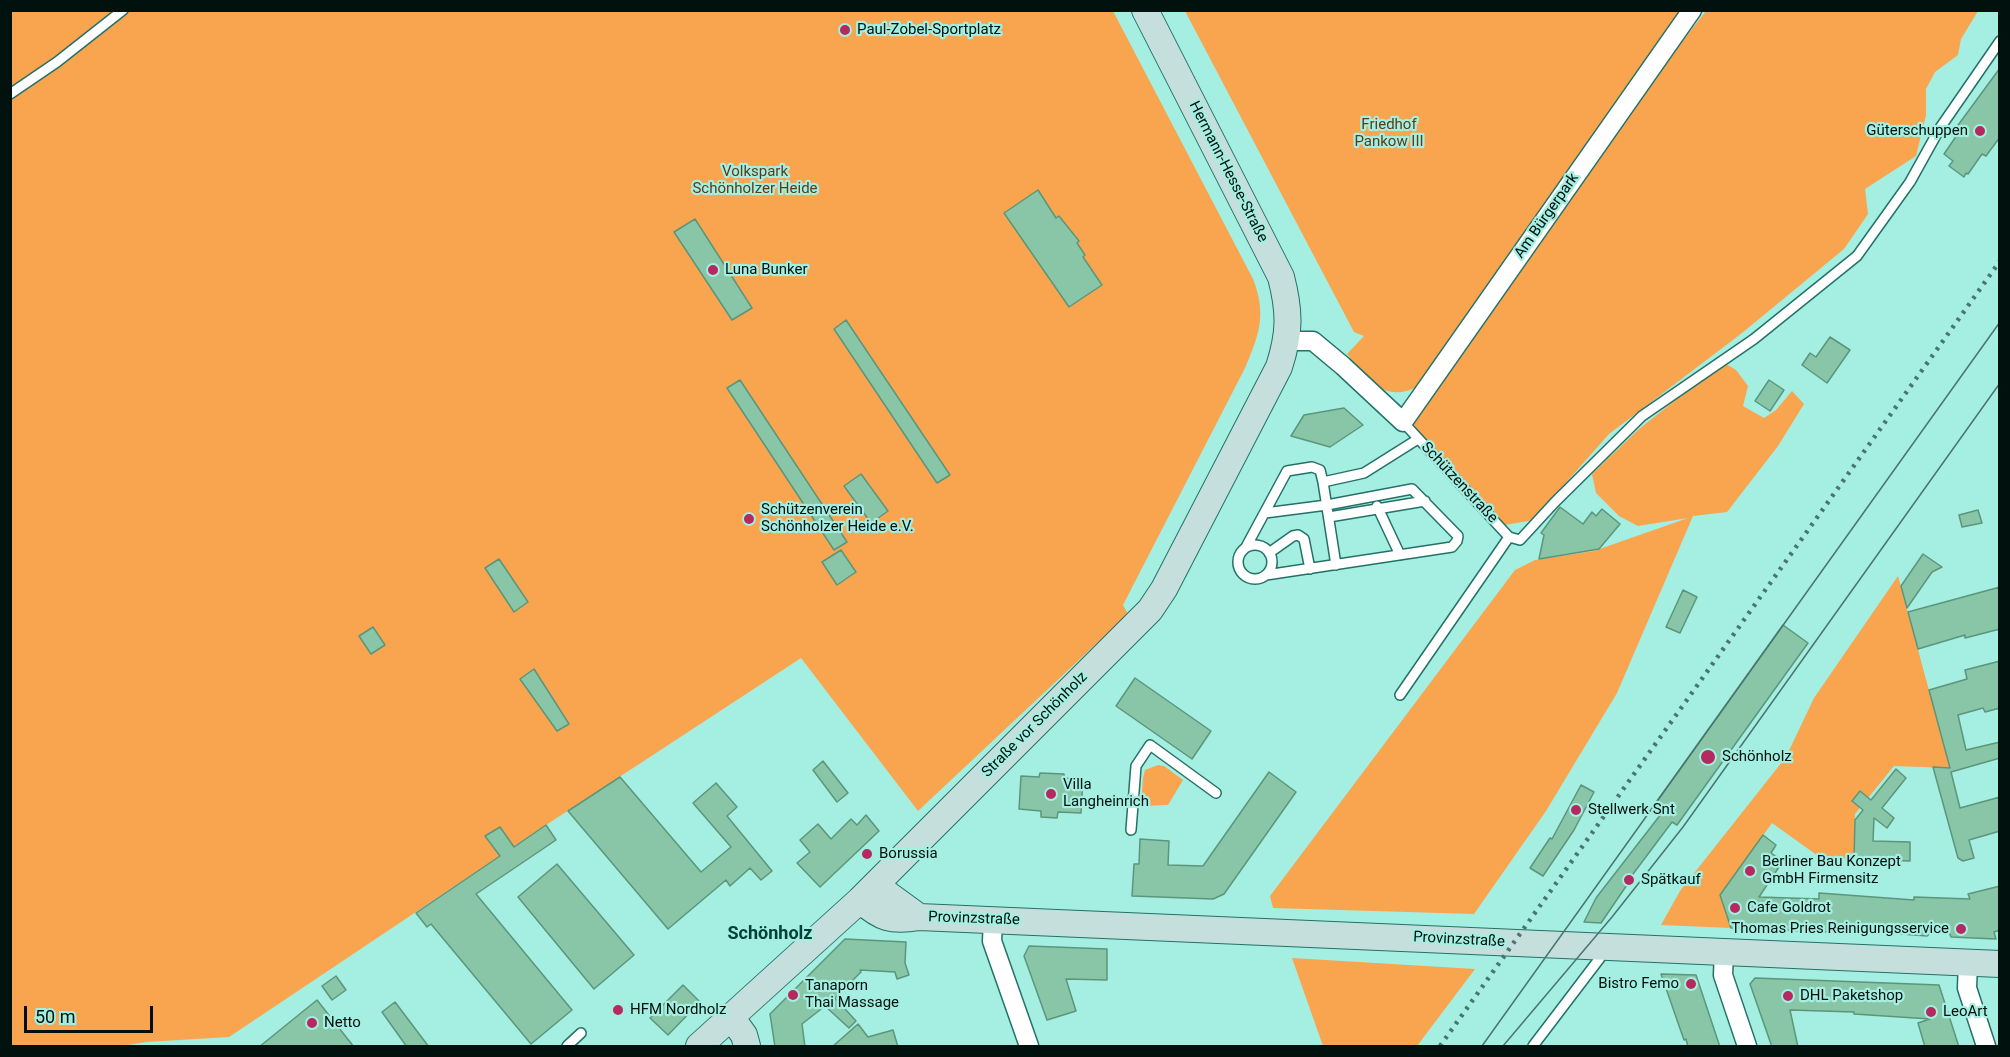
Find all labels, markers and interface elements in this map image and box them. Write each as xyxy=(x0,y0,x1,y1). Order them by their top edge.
place label: Paul-Zobel-Sportplatz xyxy=(857,21,1001,39)
marker: Paul-Zobel-Sportplatz xyxy=(838,23,852,37)
street label: Hermann-Hesse-Straße xyxy=(1185,99,1271,245)
park label: Friedhof Pankow III xyxy=(1354,116,1424,151)
place label: Güterschuppen xyxy=(1866,122,1968,140)
marker: Güterschuppen xyxy=(1973,124,1987,138)
park label: Volkspark Schönholzer Heide xyxy=(692,163,818,198)
street label: Am Bürgerpark xyxy=(1511,170,1583,262)
place label: Luna Bunker xyxy=(725,261,808,279)
marker: Luna Bunker xyxy=(706,263,720,277)
street label: Schützenstraße xyxy=(1417,439,1501,527)
place label: Schützenverein Schönholzer Heide e.V. xyxy=(761,501,914,536)
marker: Schützenverein Schönholzer Heide e.V. xyxy=(742,512,756,526)
street label: Straße vor Schönholz xyxy=(979,669,1091,781)
marker: Schönholz xyxy=(1699,748,1717,766)
place label: Schönholz xyxy=(1722,748,1792,766)
place label: Villa Langheinrich xyxy=(1063,776,1149,811)
marker: Villa Langheinrich xyxy=(1044,787,1058,801)
place label: Stellwerk Snt xyxy=(1588,801,1675,819)
marker: Stellwerk Snt xyxy=(1569,803,1583,817)
place label: Borussia xyxy=(879,845,938,863)
marker: Borussia xyxy=(860,847,874,861)
place label: Berliner Bau Konzept GmbH Firmensitz xyxy=(1762,853,1901,888)
marker: Berliner Bau Konzept GmbH Firmensitz xyxy=(1743,864,1757,878)
place label: Spätkauf xyxy=(1641,871,1701,889)
marker: Spätkauf xyxy=(1622,873,1636,887)
place label: Cafe Goldrot xyxy=(1747,899,1831,917)
marker: Cafe Goldrot xyxy=(1728,901,1742,915)
street label: Provinzstraße xyxy=(928,908,1020,930)
place label: Thomas Pries Reinigungsservice xyxy=(1731,920,1949,938)
marker: Thomas Pries Reinigungsservice xyxy=(1954,922,1968,936)
district label: Schönholz xyxy=(728,923,812,945)
street label: Provinzstraße xyxy=(1413,929,1505,951)
place label: Bistro Femo xyxy=(1598,975,1679,993)
place label: Tanaporn Thai Massage xyxy=(805,977,899,1012)
marker: Bistro Femo xyxy=(1684,977,1698,991)
place label: DHL Paketshop xyxy=(1800,987,1903,1005)
marker: Tanaporn Thai Massage xyxy=(786,988,800,1002)
marker: DHL Paketshop xyxy=(1781,989,1795,1003)
scale bar xyxy=(27,994,156,1032)
place label: HFM Nordholz xyxy=(630,1001,726,1019)
marker: HFM Nordholz xyxy=(611,1003,625,1017)
place label: LeoArt xyxy=(1943,1003,1988,1021)
marker: LeoArt xyxy=(1924,1005,1938,1019)
text: 50 m xyxy=(35,1006,75,1027)
place label: Netto xyxy=(324,1014,361,1032)
marker: Netto xyxy=(305,1016,319,1030)

